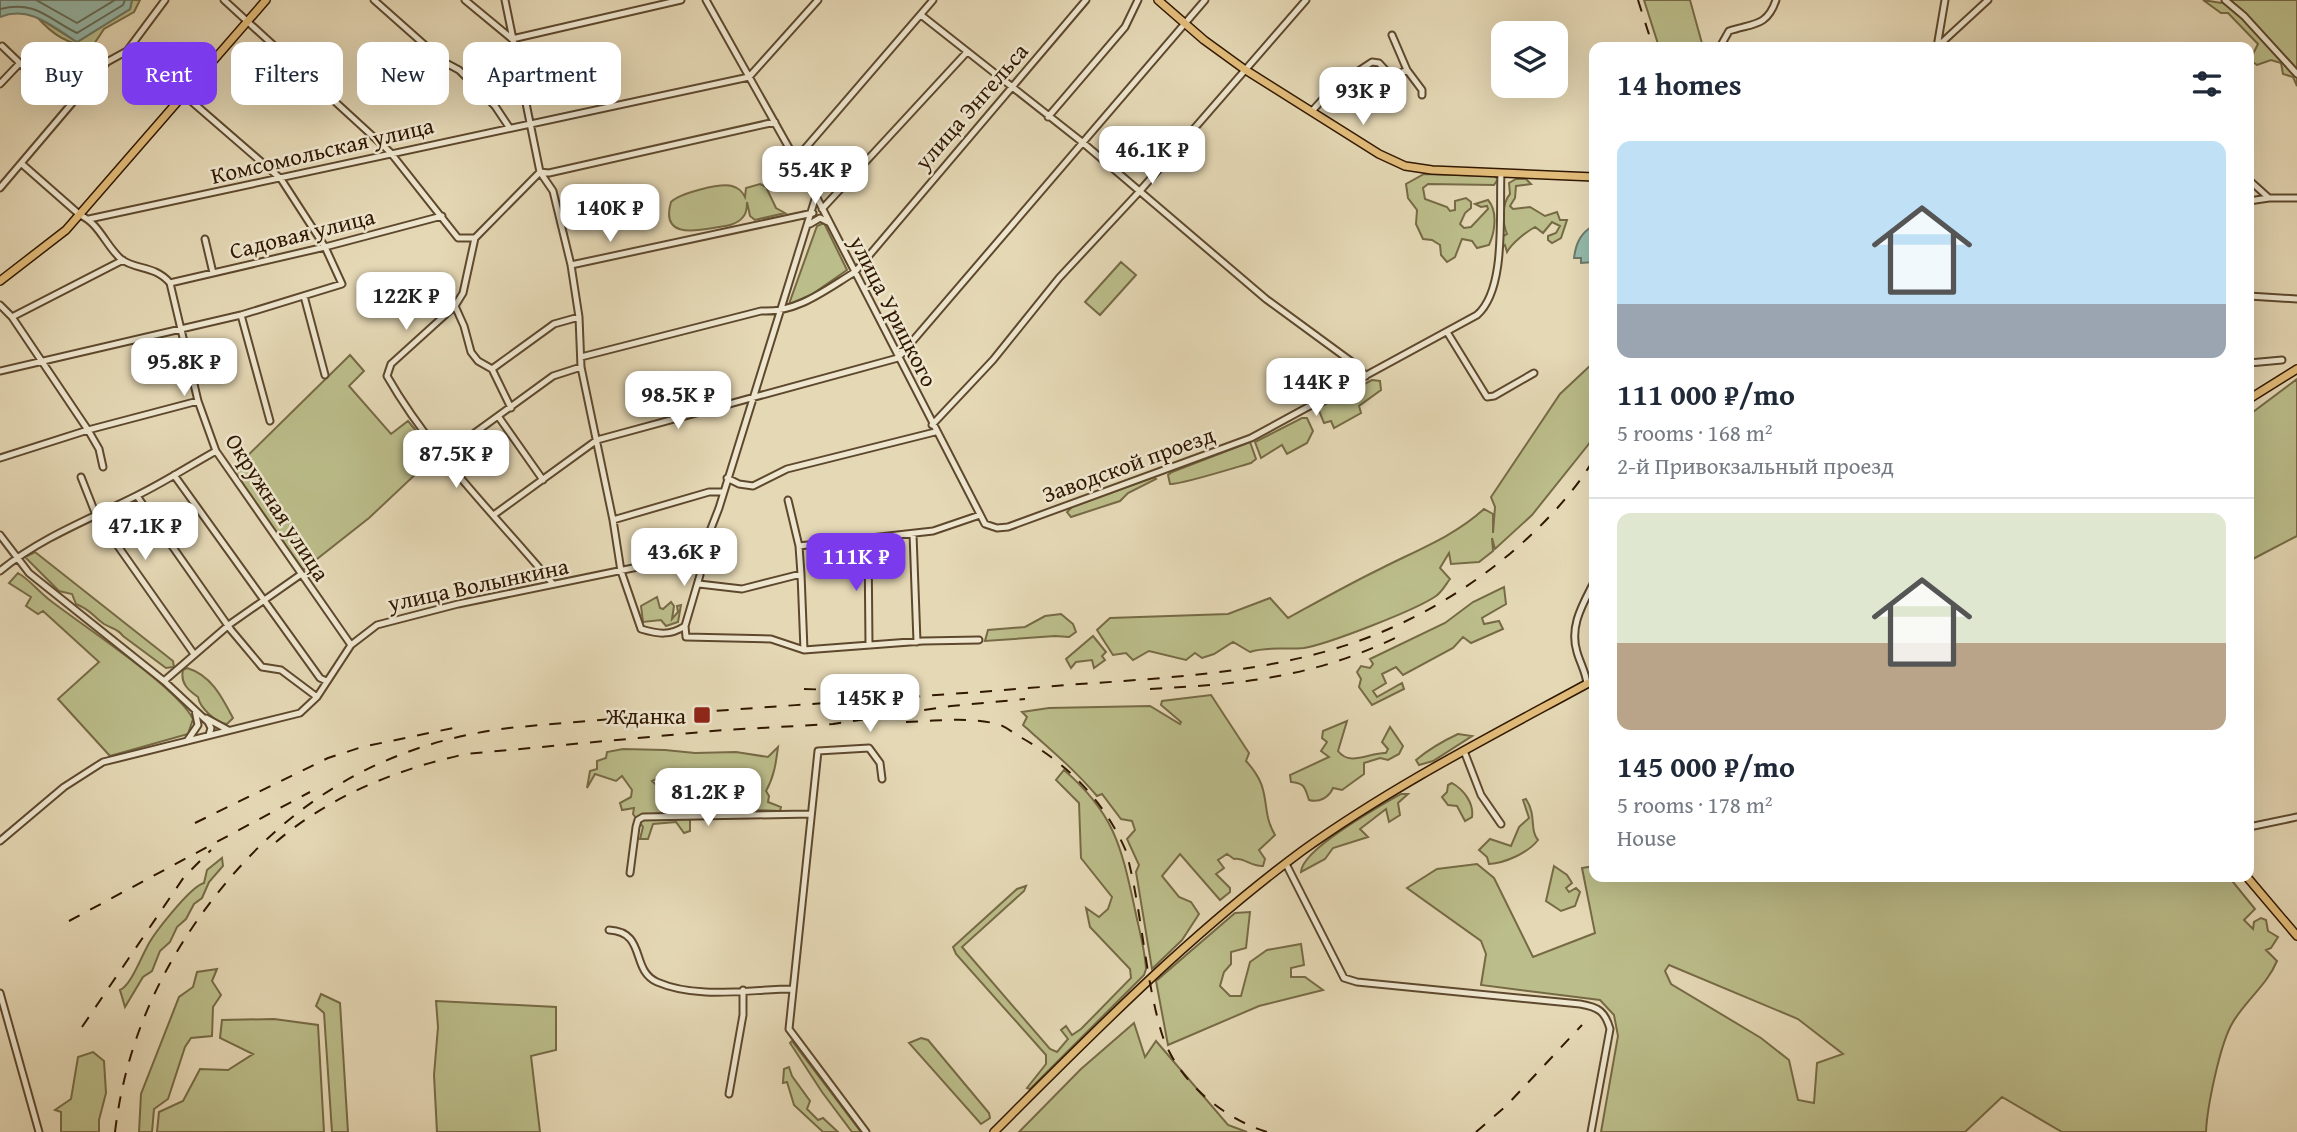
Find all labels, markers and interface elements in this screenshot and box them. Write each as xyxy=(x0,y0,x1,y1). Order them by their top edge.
map controls xyxy=(1491,21,1568,98)
button: layers xyxy=(1491,21,1568,98)
street label: улица Энгельса xyxy=(906,35,1036,178)
chip: Buy xyxy=(21,42,108,105)
chip: Rent xyxy=(122,42,217,105)
chip: Filters xyxy=(231,42,343,105)
chip: New xyxy=(357,42,449,105)
chip: Apartment xyxy=(463,42,621,105)
text: 14 homes xyxy=(1617,62,1742,106)
icon: filters xyxy=(2188,65,2226,103)
pin: 93K ₽ xyxy=(1314,68,1412,127)
text: 93K ₽ xyxy=(1335,73,1391,106)
street label: Комсомольская улица xyxy=(207,108,437,192)
pin: 46.1K ₽ xyxy=(1087,127,1217,186)
text: 46.1K ₽ xyxy=(1115,132,1189,165)
pin: 55.4K ₽ xyxy=(750,146,880,206)
text: 55.4K ₽ xyxy=(778,152,852,185)
pin: 140K ₽ xyxy=(553,184,667,244)
icon: home xyxy=(1859,187,1985,313)
text: 140K ₽ xyxy=(576,190,644,223)
street label: Садовая улица xyxy=(226,199,378,267)
street label: улица Урицкого xyxy=(841,229,946,392)
pin: 122K ₽ xyxy=(349,272,463,332)
text: 122K ₽ xyxy=(372,278,440,311)
pin: 95.8K ₽ xyxy=(119,338,249,398)
text: 95.8K ₽ xyxy=(147,344,221,377)
pin: 144K ₽ xyxy=(1259,358,1373,418)
text: 144K ₽ xyxy=(1282,364,1350,397)
pin: 98.5K ₽ xyxy=(613,372,743,431)
text: 111 000 ₽/mo xyxy=(1617,372,1795,416)
text: 98.5K ₽ xyxy=(641,377,715,410)
text: 5 rooms · 168 m² xyxy=(1617,416,1772,449)
street label: Заводской проезд xyxy=(1037,417,1219,511)
street label: Окружная улица xyxy=(218,427,338,587)
pin: 87.5K ₽ xyxy=(391,430,521,490)
text: 87.5K ₽ xyxy=(419,436,493,469)
text: 2-й Привокзальный проезд xyxy=(1617,449,1894,482)
pin: 47.1K ₽ xyxy=(80,503,210,562)
text: 47.1K ₽ xyxy=(108,508,182,541)
pin: 43.6K ₽ xyxy=(619,528,749,588)
text: 43.6K ₽ xyxy=(647,534,721,567)
pin: 111K ₽ xyxy=(799,534,913,593)
text: 111K ₽ xyxy=(822,539,890,572)
street label: улица Волынкина xyxy=(384,549,571,619)
icon: home xyxy=(1859,559,1985,685)
pin: 145K ₽ xyxy=(813,674,927,734)
text: 145K ₽ xyxy=(836,680,904,713)
place label: Жданка xyxy=(605,699,686,732)
marker: Жданка xyxy=(692,705,712,725)
text: 145 000 ₽/mo xyxy=(1617,744,1795,788)
pin: 81.2K ₽ xyxy=(643,768,773,828)
text: 81.2K ₽ xyxy=(671,774,745,807)
text: 5 rooms · 178 m² xyxy=(1617,788,1772,821)
text: House xyxy=(1617,821,1676,854)

